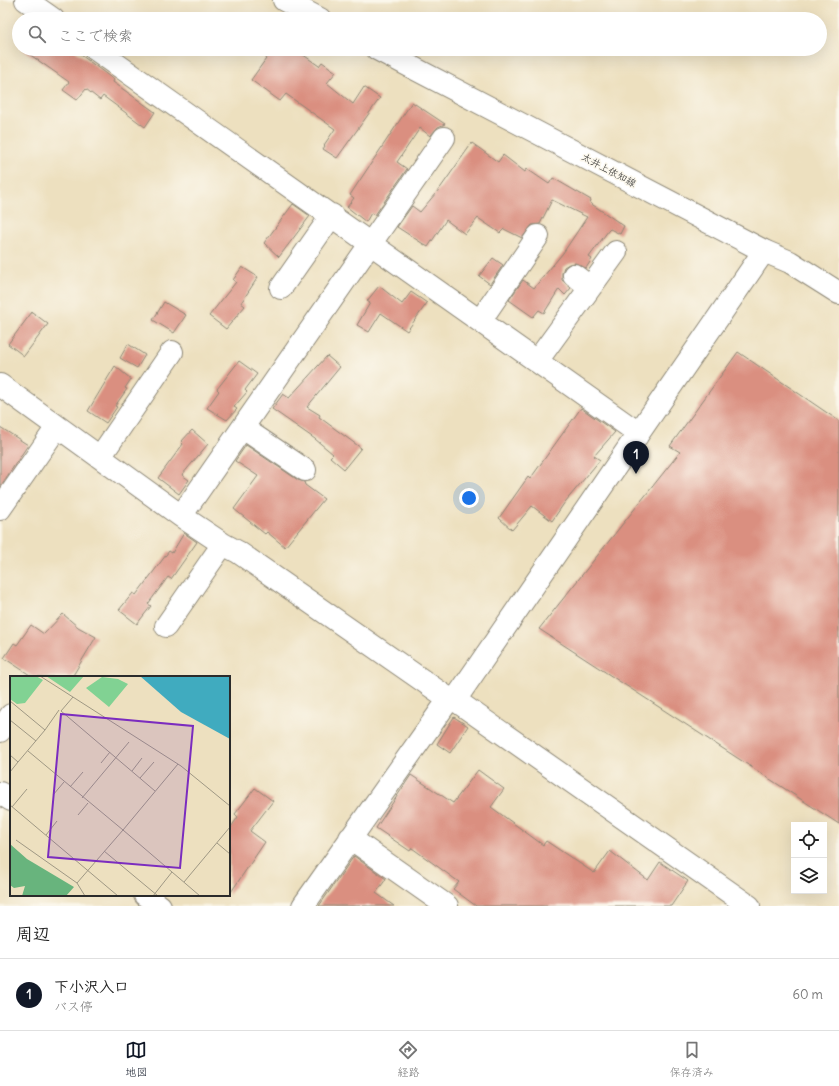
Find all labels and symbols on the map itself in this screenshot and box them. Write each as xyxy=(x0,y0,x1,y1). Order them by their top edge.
street label: 太井上依知線 xyxy=(579,150,639,190)
pin: 1 xyxy=(623,441,649,474)
your location xyxy=(459,488,479,508)
inset map xyxy=(10,676,230,896)

